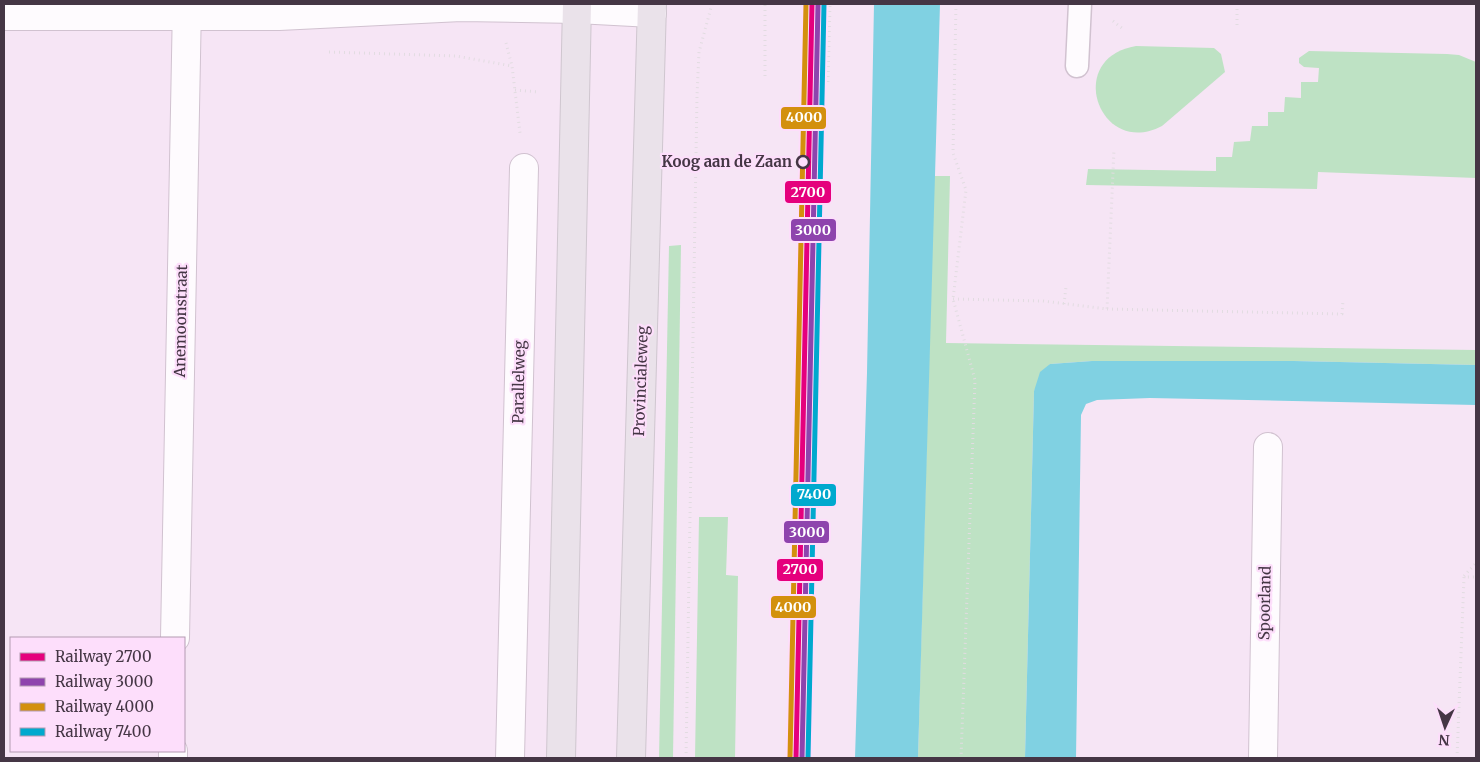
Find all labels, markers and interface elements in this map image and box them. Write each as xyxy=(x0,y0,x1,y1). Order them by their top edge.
line badge: 4000 xyxy=(780,106,827,130)
text: 4000 xyxy=(786,108,822,126)
place label: Koog aan de Zaan xyxy=(662,152,792,171)
marker: Koog aan de Zaan xyxy=(796,155,810,169)
line badge: 2700 xyxy=(784,180,832,204)
text: 2700 xyxy=(791,183,825,201)
line badge: 3000 xyxy=(790,218,837,242)
text: 3000 xyxy=(795,221,831,239)
street label: Anemoonstraat xyxy=(170,264,191,379)
street label: Provincialeweg xyxy=(629,325,652,437)
street label: Parallelweg xyxy=(508,340,529,424)
line badge: 7400 xyxy=(790,483,837,507)
text: 7400 xyxy=(797,485,831,503)
line badge: 3000 xyxy=(783,520,830,544)
text: 3000 xyxy=(789,523,825,541)
line badge: 2700 xyxy=(776,558,824,582)
text: 2700 xyxy=(783,560,817,578)
street label: Spoorland xyxy=(1254,566,1275,640)
line badge: 4000 xyxy=(770,595,817,619)
text: 4000 xyxy=(775,598,811,616)
legend xyxy=(10,637,185,752)
text: Railway 2700 xyxy=(55,647,152,666)
text: Railway 3000 xyxy=(55,672,153,691)
text: Railway 4000 xyxy=(55,697,154,716)
north arrow xyxy=(1420,702,1470,752)
text: Railway 7400 xyxy=(55,722,151,741)
text: N xyxy=(1438,731,1450,749)

